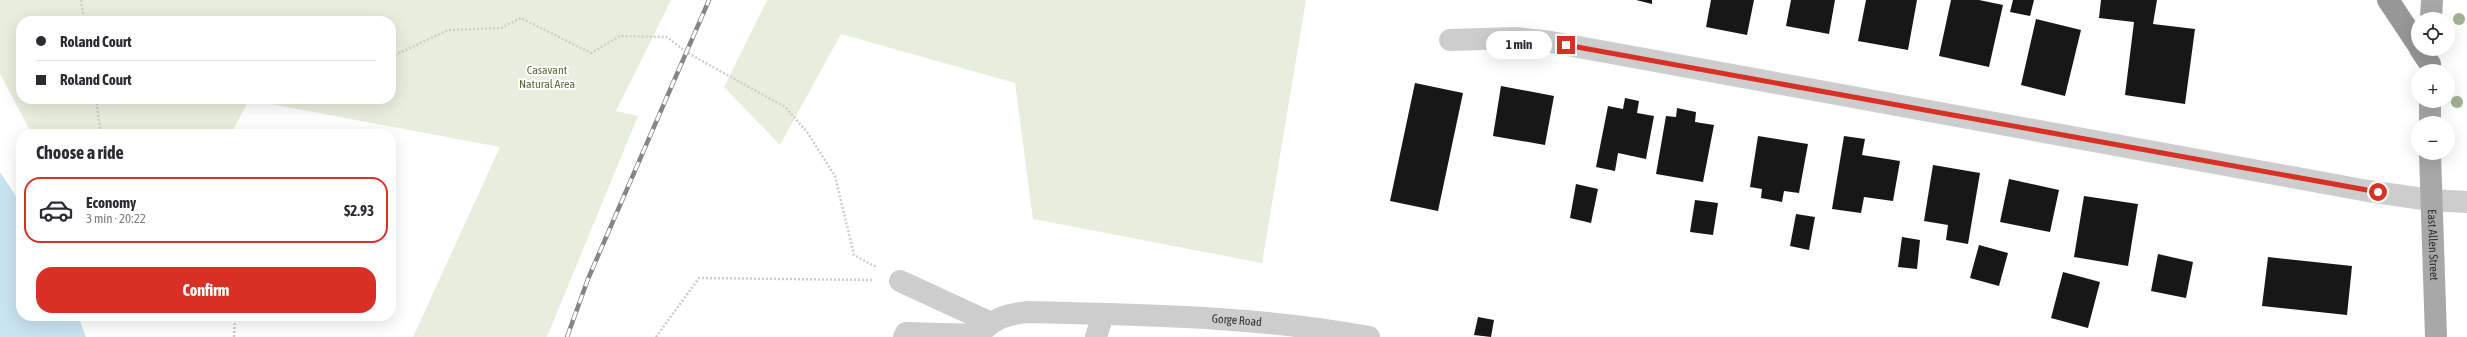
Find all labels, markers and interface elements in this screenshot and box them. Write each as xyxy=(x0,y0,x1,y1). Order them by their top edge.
map controls xyxy=(2411,12,2455,160)
button: locate xyxy=(2411,12,2455,56)
callout: 1 min xyxy=(1486,31,1552,59)
text: Roland Court xyxy=(60,33,132,50)
route end xyxy=(1557,36,1575,54)
text: 1 min xyxy=(1506,37,1532,52)
park label: Casavant Natural Area xyxy=(519,63,575,91)
button: + xyxy=(2411,64,2455,108)
text: Roland Court xyxy=(60,71,132,88)
button: − xyxy=(2411,116,2455,160)
text: Choose a ride xyxy=(36,142,124,163)
route start xyxy=(2369,183,2387,201)
icon: car xyxy=(38,192,74,228)
text: Economy xyxy=(86,194,136,211)
text: $2.93 xyxy=(344,202,374,219)
street label: East Allen Street xyxy=(2425,209,2441,281)
text: 3 min · 20:22 xyxy=(86,211,146,226)
button: Confirm xyxy=(36,267,376,313)
street label: Gorge Road xyxy=(1211,312,1262,329)

